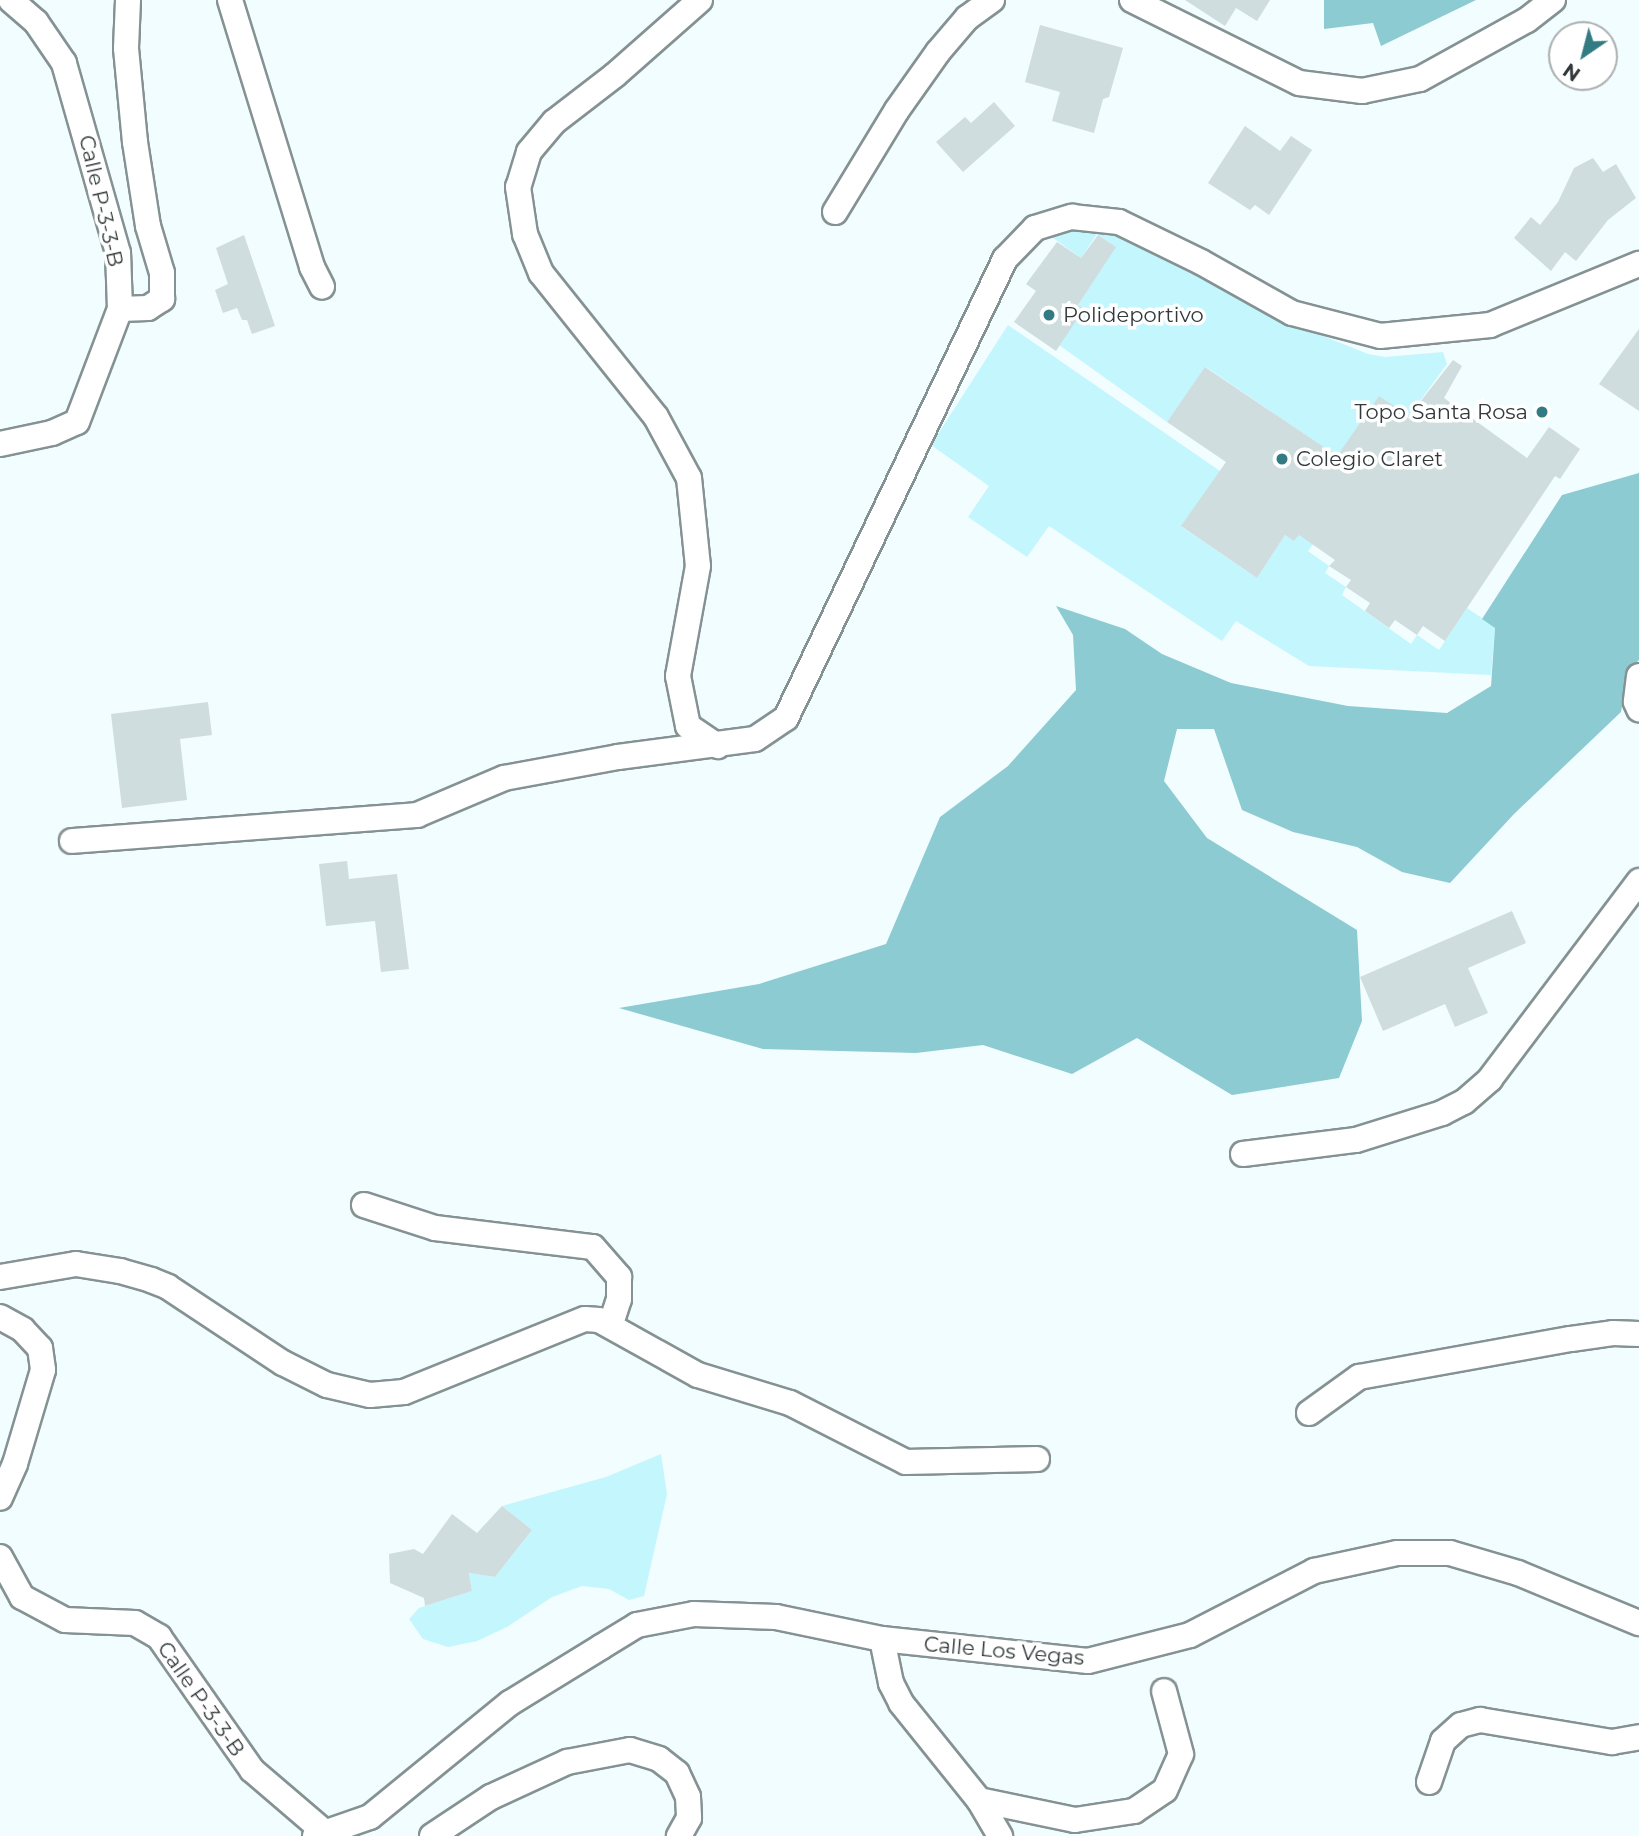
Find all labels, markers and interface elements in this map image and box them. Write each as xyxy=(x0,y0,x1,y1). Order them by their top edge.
north arrow xyxy=(1548,21,1618,91)
text: N xyxy=(1559,58,1585,86)
street label: Calle P-3-3-B xyxy=(74,133,128,269)
place label: Polideportivo xyxy=(1063,302,1204,328)
marker: Polideportivo xyxy=(1041,307,1057,323)
place label: Topo Santa Rosa xyxy=(1355,399,1528,425)
marker: Topo Santa Rosa xyxy=(1534,404,1550,420)
place label: Colegio Claret xyxy=(1296,446,1443,472)
marker: Colegio Claret xyxy=(1274,451,1290,467)
street label: Calle Los Vegas xyxy=(923,1631,1085,1671)
street label: Calle P-3-3-B xyxy=(152,1637,250,1761)

